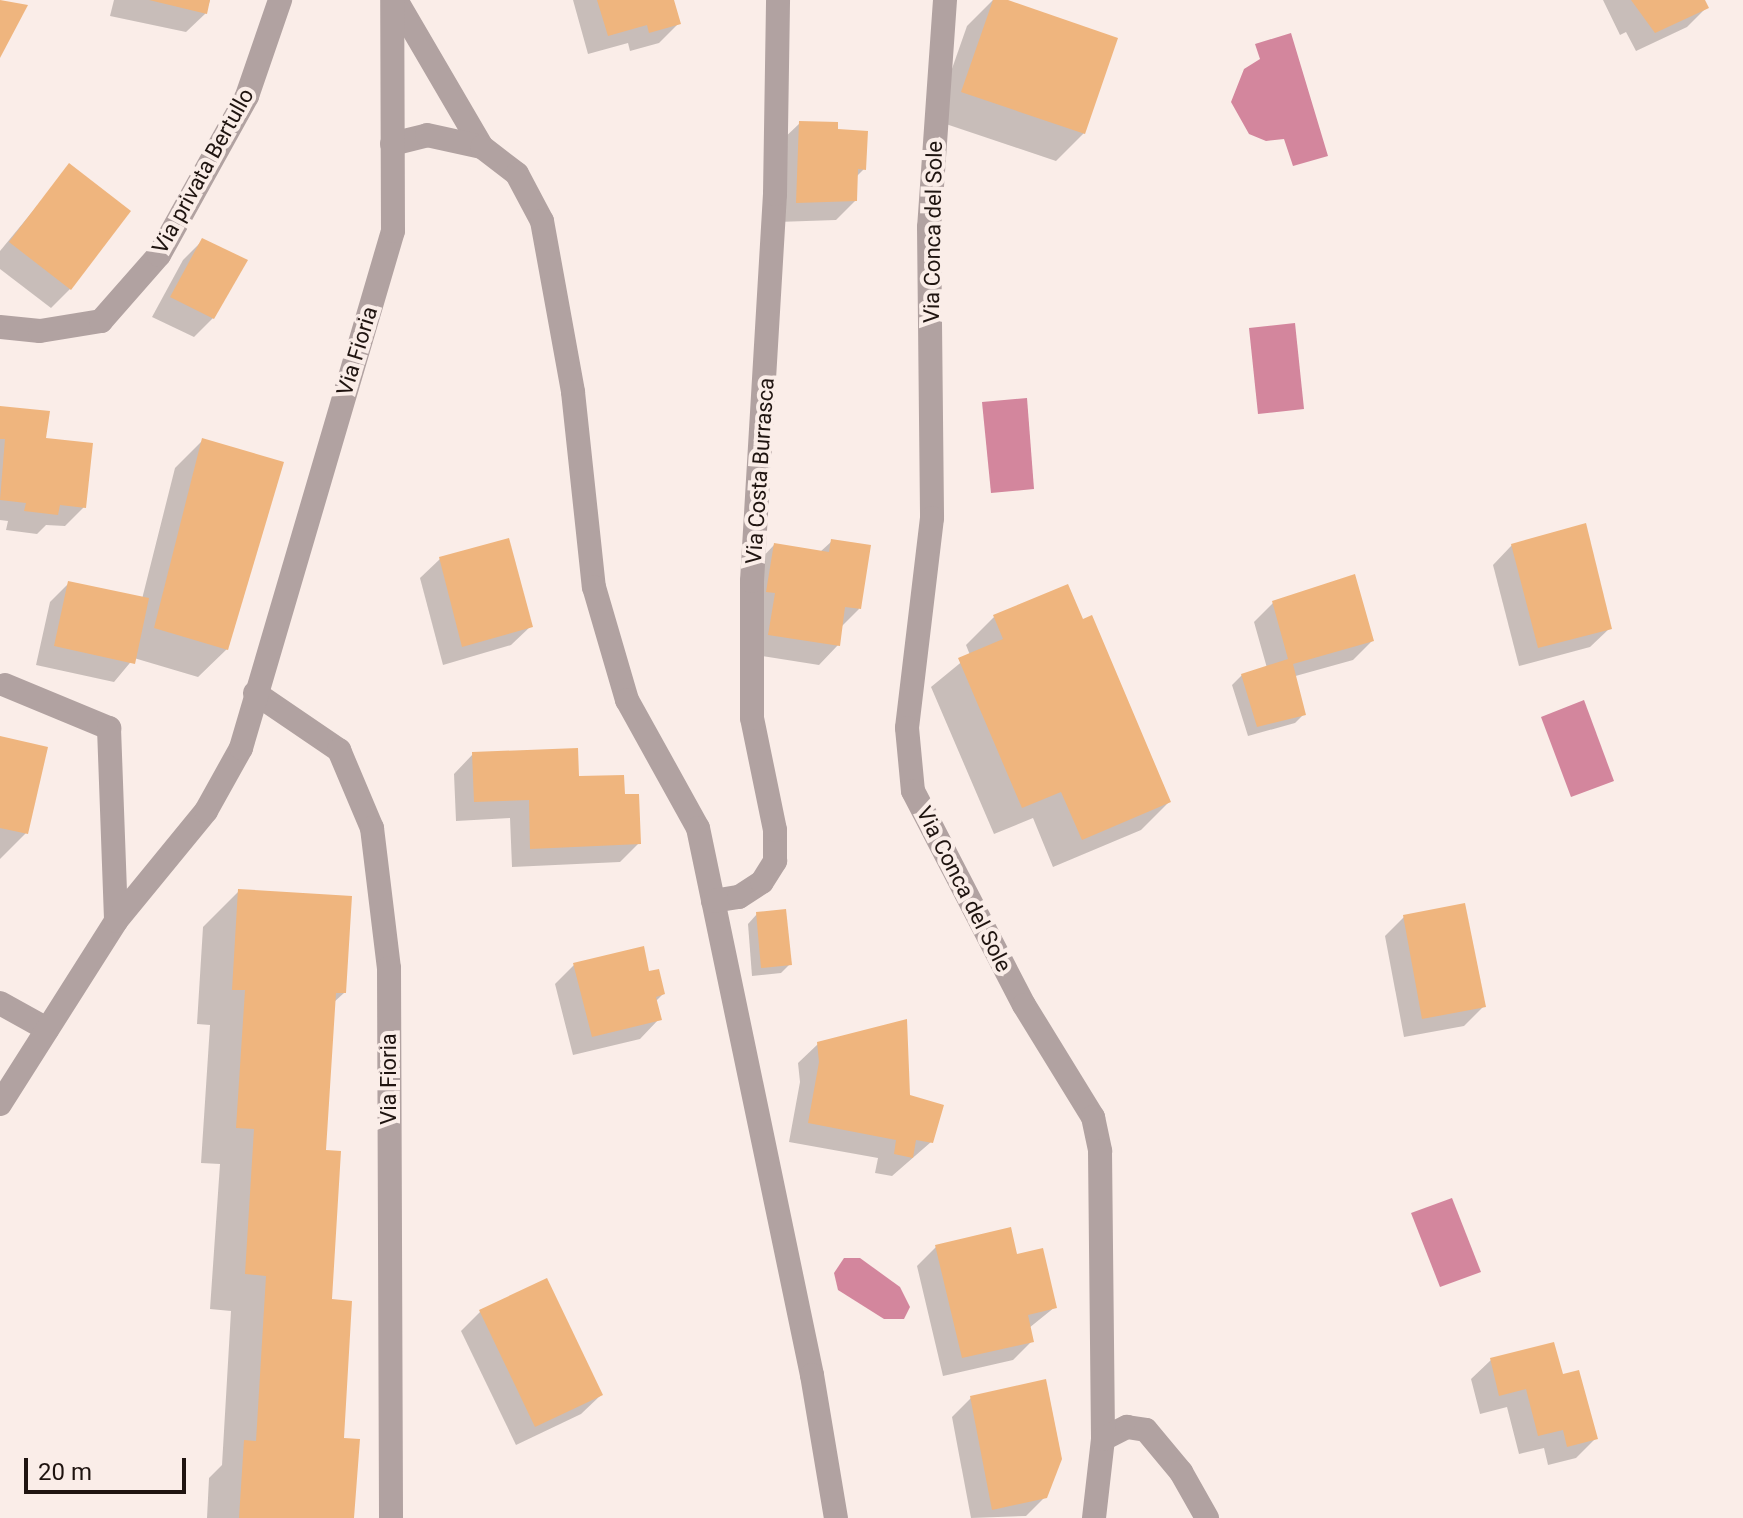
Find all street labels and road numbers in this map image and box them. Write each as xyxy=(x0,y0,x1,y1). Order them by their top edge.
street label: Via privata Bertullo xyxy=(147,84,259,258)
street label: Via Conca del Sole xyxy=(918,141,948,323)
street label: Via Fioria xyxy=(331,303,383,399)
street label: Via Costa Burrasca xyxy=(740,377,780,565)
street label: Via Conca del Sole xyxy=(911,802,1017,976)
street label: Via Fioria xyxy=(376,1033,402,1125)

